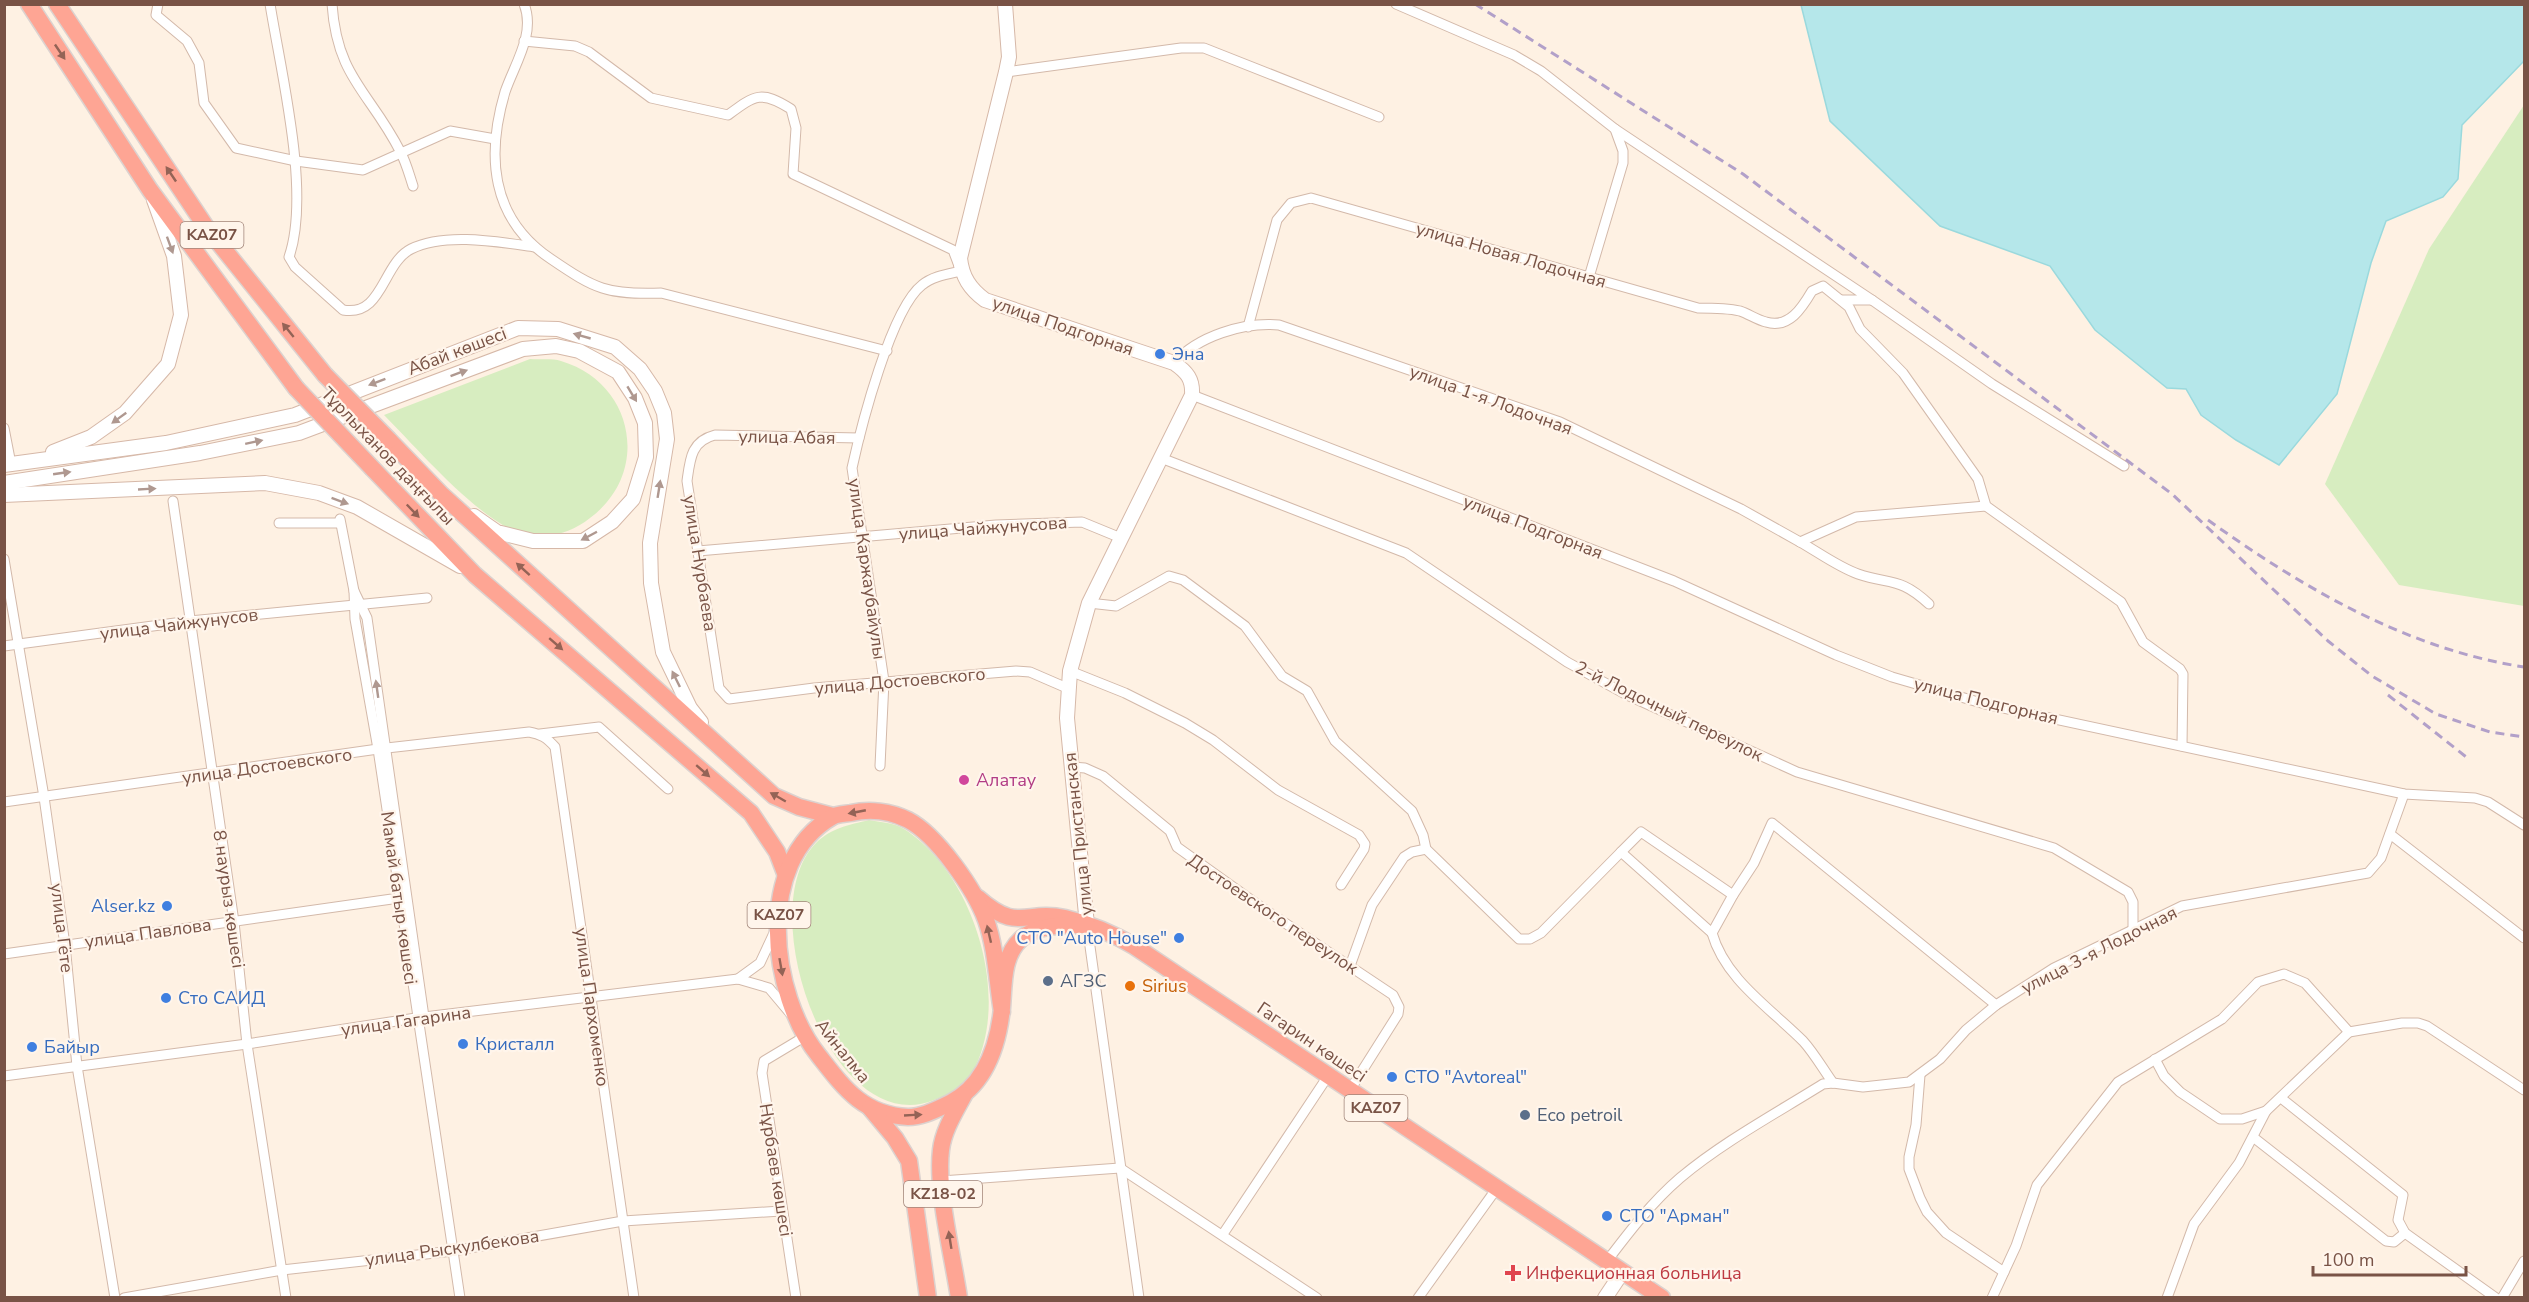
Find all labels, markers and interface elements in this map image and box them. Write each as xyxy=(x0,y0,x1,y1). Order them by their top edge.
one-way arrow xyxy=(54,44,65,60)
one-way arrow xyxy=(166,166,177,182)
street label: улица Новая Лодочная xyxy=(1413,216,1609,294)
road number: KAZ07 xyxy=(180,222,244,248)
one-way arrow xyxy=(165,236,175,254)
street label: улица Подгорная xyxy=(989,291,1137,361)
street label: Абай көшесі xyxy=(404,321,510,381)
one-way arrow xyxy=(283,322,295,337)
one-way arrow xyxy=(573,331,591,340)
place label: Эна xyxy=(1172,342,1204,366)
marker: Эна xyxy=(1153,347,1167,361)
street label: улица 1-я Лодочная xyxy=(1406,359,1576,441)
one-way arrow xyxy=(450,368,468,377)
one-way arrow xyxy=(368,378,386,387)
street label: Тұрлыханов даңғылы xyxy=(316,382,460,530)
one-way arrow xyxy=(626,386,637,402)
one-way arrow xyxy=(111,411,126,423)
street label: улица Абая xyxy=(738,424,836,450)
one-way arrow xyxy=(245,437,264,446)
one-way arrow xyxy=(53,468,72,477)
street label: улица Каржаубайулы xyxy=(842,477,892,661)
one-way arrow xyxy=(655,479,664,498)
one-way arrow xyxy=(137,484,156,493)
street label: улица Подгорная xyxy=(1460,489,1606,565)
street label: улица Нурбаева xyxy=(677,493,723,633)
one-way arrow xyxy=(331,496,349,506)
one-way arrow xyxy=(406,503,420,517)
street label: улица Чайжунусова xyxy=(898,510,1068,546)
one-way arrow xyxy=(580,531,597,541)
one-way arrow xyxy=(516,563,531,576)
street label: улица Чайжунусов xyxy=(99,602,260,646)
one-way arrow xyxy=(548,637,563,650)
street label: 2-й Лодочный переулок xyxy=(1571,655,1767,767)
street label: улица Достоевского xyxy=(814,662,986,700)
one-way arrow xyxy=(671,671,680,688)
street label: улица Подгорная xyxy=(1911,671,2061,731)
one-way arrow xyxy=(372,680,381,699)
street label: улица Достоевского xyxy=(180,742,354,790)
street label: улица Пристанская xyxy=(1058,751,1098,917)
one-way arrow xyxy=(695,764,710,777)
place label: Алатау xyxy=(976,768,1037,792)
marker: Алатау xyxy=(957,773,971,787)
one-way arrow xyxy=(770,791,786,802)
one-way arrow xyxy=(847,808,866,817)
street label: Мамай батыр көшесі xyxy=(375,810,423,986)
street label: 8 наурыз көшесі xyxy=(207,828,251,970)
street label: Достоевского переулок xyxy=(1183,848,1363,980)
street label: улица Гёте xyxy=(45,882,79,974)
place label: Alser.kz xyxy=(91,894,155,918)
marker: Alser.kz xyxy=(160,899,174,913)
street label: улица 3-я Лодочная xyxy=(2017,900,2181,1000)
road number: KAZ07 xyxy=(748,902,810,928)
street label: улица Павлова xyxy=(83,912,213,954)
one-way arrow xyxy=(984,924,993,943)
street label: улица Пархоменко xyxy=(569,926,615,1088)
place label: СТО "Auto House" xyxy=(1016,926,1167,950)
marker: СТО "Auto House" xyxy=(1172,931,1186,945)
one-way arrow xyxy=(777,958,786,977)
place label: АГЗС xyxy=(1060,969,1107,993)
marker: АГЗС xyxy=(1041,974,1055,988)
place label: Sirius xyxy=(1142,974,1187,998)
marker: Sirius xyxy=(1123,979,1137,993)
place label: Сто САИД xyxy=(178,986,265,1010)
marker: Сто САИД xyxy=(159,991,173,1005)
street label: Гагарин көшесі xyxy=(1252,996,1372,1088)
street label: улица Гагарина xyxy=(340,1000,472,1042)
street label: Айналма xyxy=(810,1014,876,1088)
place label: Кристалл xyxy=(475,1032,555,1056)
place label: Байыр xyxy=(44,1035,100,1059)
marker: Кристалл xyxy=(456,1037,470,1051)
marker: Байыр xyxy=(25,1040,39,1054)
place label: СТО "Avtoreal" xyxy=(1404,1065,1527,1089)
marker: СТО "Avtoreal" xyxy=(1385,1070,1399,1084)
road number: KAZ07 xyxy=(1344,1095,1408,1121)
street label: Нұрбаев көшесі xyxy=(754,1102,798,1238)
place label: Eco petroil xyxy=(1537,1103,1623,1127)
marker: Eco petroil xyxy=(1518,1108,1532,1122)
one-way arrow xyxy=(904,1110,923,1120)
road number: KZ18-02 xyxy=(904,1181,982,1207)
place label: СТО "Арман" xyxy=(1619,1204,1729,1228)
marker: СТО "Арман" xyxy=(1600,1209,1614,1223)
street label: улица Рыскулбекова xyxy=(363,1224,541,1272)
one-way arrow xyxy=(946,1230,955,1249)
scale bar xyxy=(2313,1239,2466,1277)
text: 100 m xyxy=(2322,1248,2374,1272)
place label: Инфекционная больница xyxy=(1526,1261,1742,1285)
marker: Инфекционная больница xyxy=(1504,1264,1522,1282)

